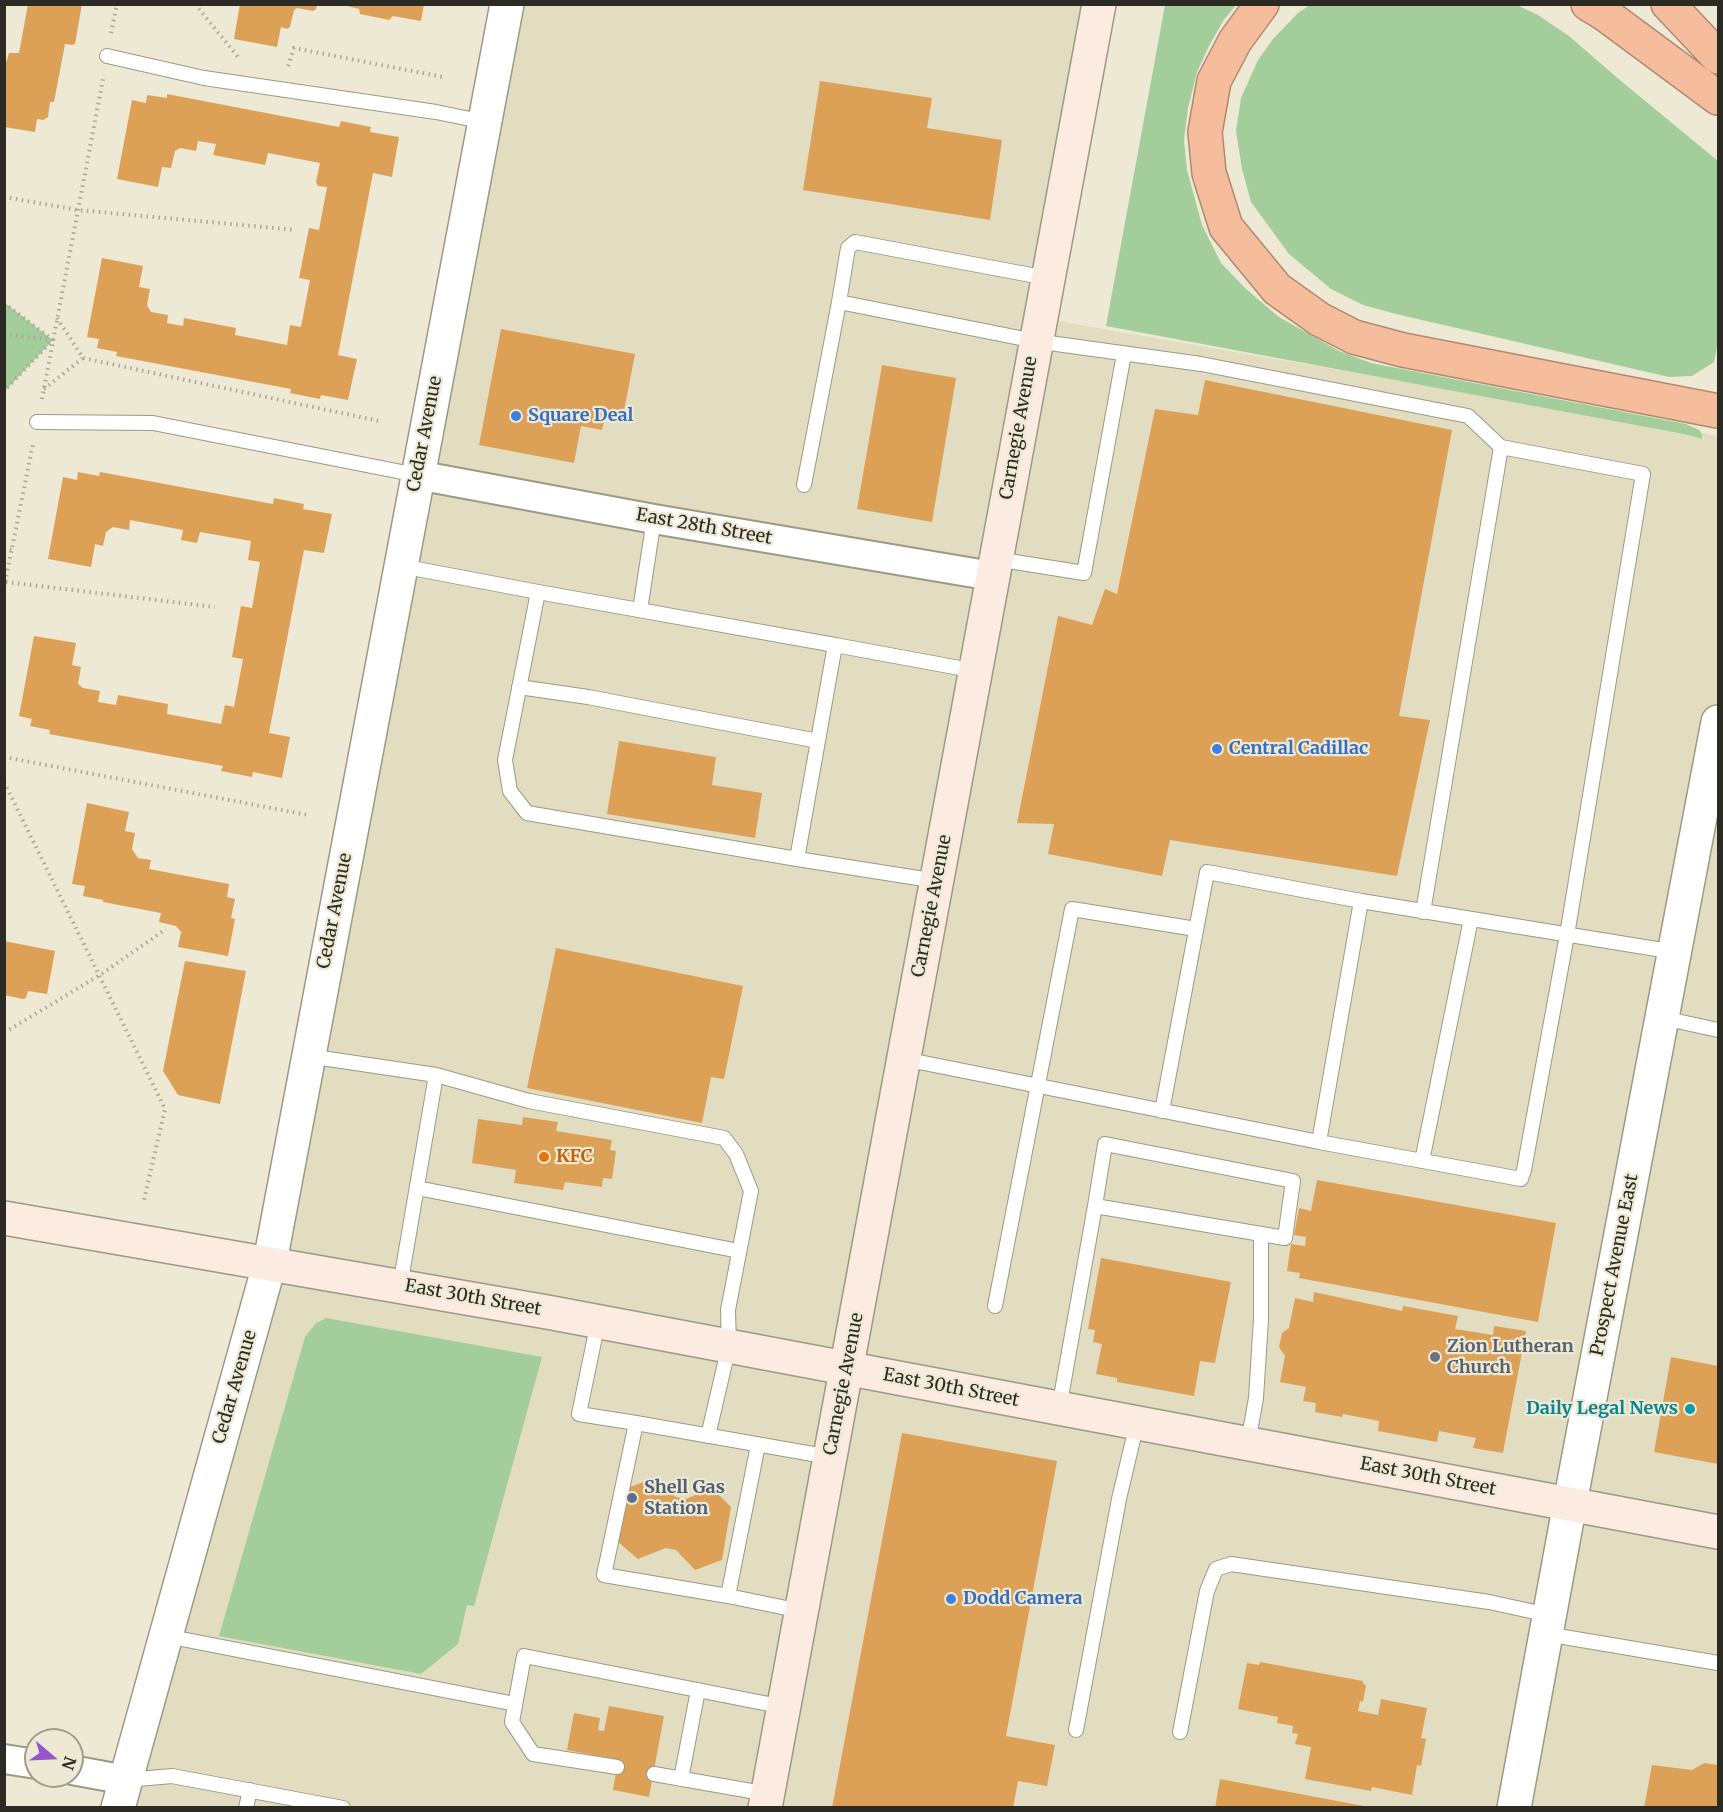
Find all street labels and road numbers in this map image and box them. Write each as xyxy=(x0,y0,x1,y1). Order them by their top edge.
street label: Carnegie Avenue xyxy=(996,355,1042,501)
street label: Cedar Avenue xyxy=(403,374,447,494)
street label: East 28th Street xyxy=(634,504,774,550)
street label: Carnegie Avenue xyxy=(908,833,956,979)
street label: Cedar Avenue xyxy=(313,851,357,971)
street label: Prospect Avenue East xyxy=(1587,1172,1643,1358)
street label: East 30th Street xyxy=(403,1275,543,1321)
street label: Carnegie Avenue xyxy=(820,1311,868,1457)
street label: Cedar Avenue xyxy=(208,1328,262,1446)
street label: East 30th Street xyxy=(881,1364,1021,1412)
street label: East 30th Street xyxy=(1358,1453,1498,1501)

